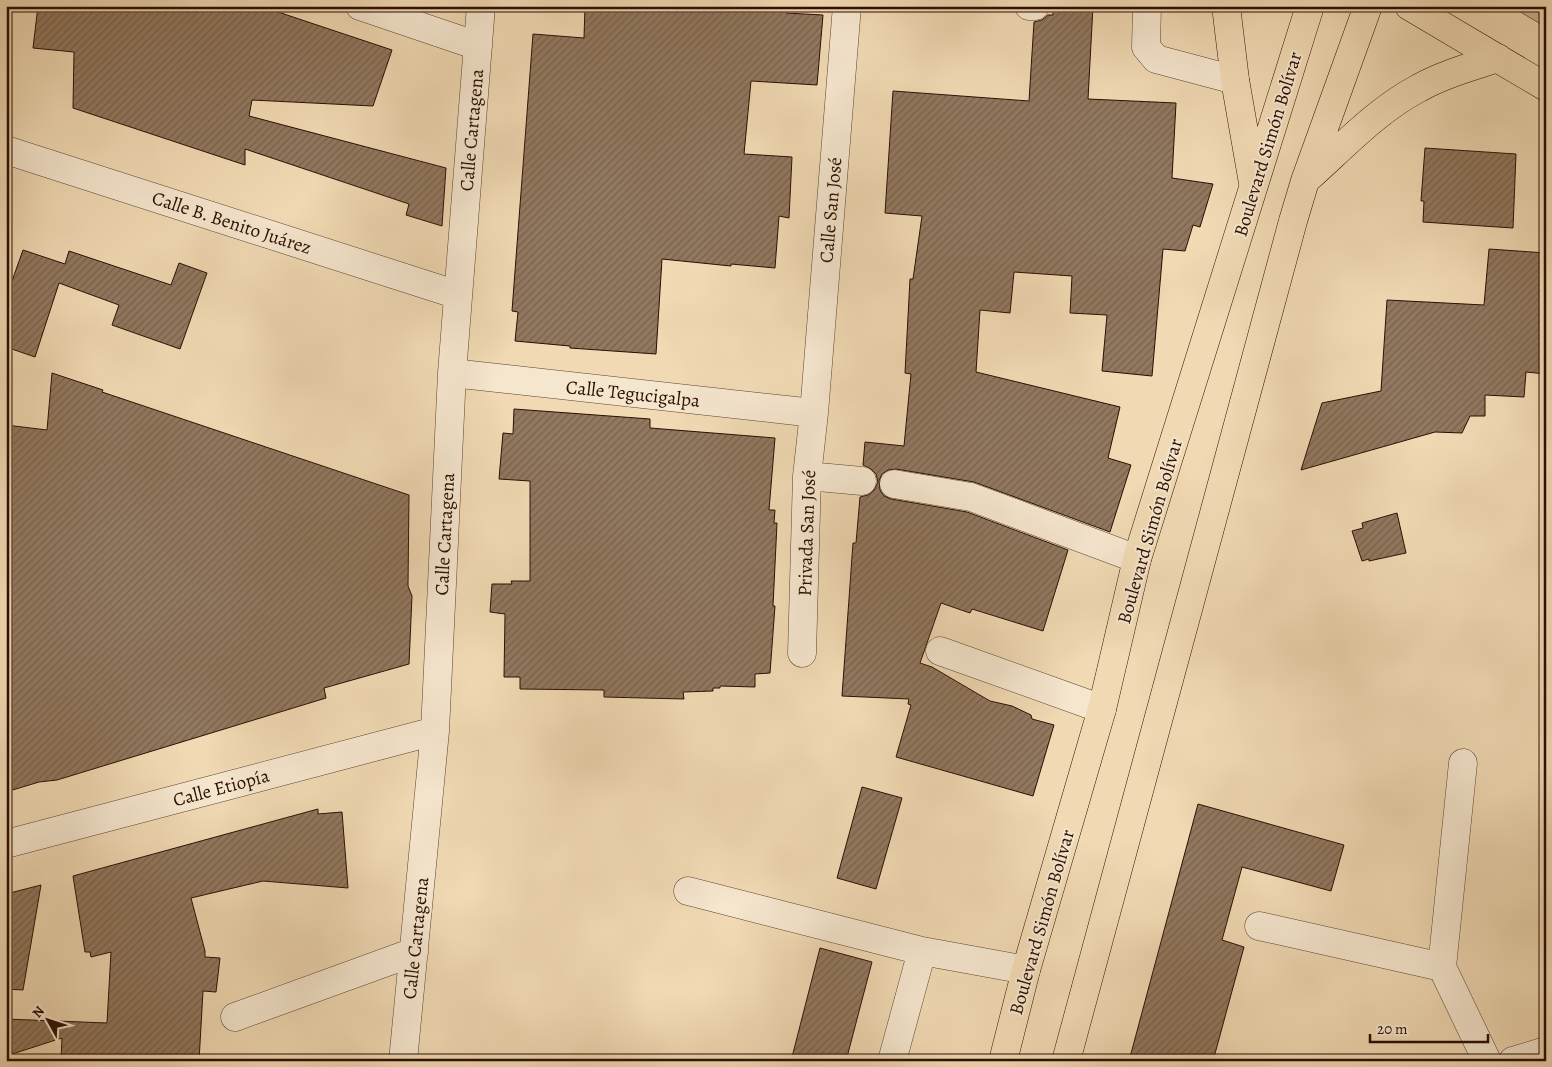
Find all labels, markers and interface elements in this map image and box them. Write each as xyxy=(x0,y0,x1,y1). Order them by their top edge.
street label: Boulevard Simón Bolívar xyxy=(1228,49,1308,240)
street label: Calle Cartagena xyxy=(454,68,490,192)
street label: Calle San José xyxy=(813,156,849,264)
street label: Calle B. Benito Juárez xyxy=(149,185,315,261)
street label: Calle Tegucigalpa xyxy=(565,374,701,414)
street label: Boulevard Simón Bolívar xyxy=(1111,436,1189,627)
street label: Privada San José xyxy=(792,469,822,597)
street label: Calle Cartagena xyxy=(429,472,461,596)
street label: Calle Etiopía xyxy=(170,763,273,813)
street label: Boulevard Simón Bolívar xyxy=(1003,827,1081,1018)
street label: Calle Cartagena xyxy=(397,876,435,1001)
north arrow xyxy=(22,994,72,1044)
text: N xyxy=(28,1002,49,1022)
scale bar xyxy=(1370,1012,1487,1044)
text: 20 m xyxy=(1377,1019,1408,1039)

